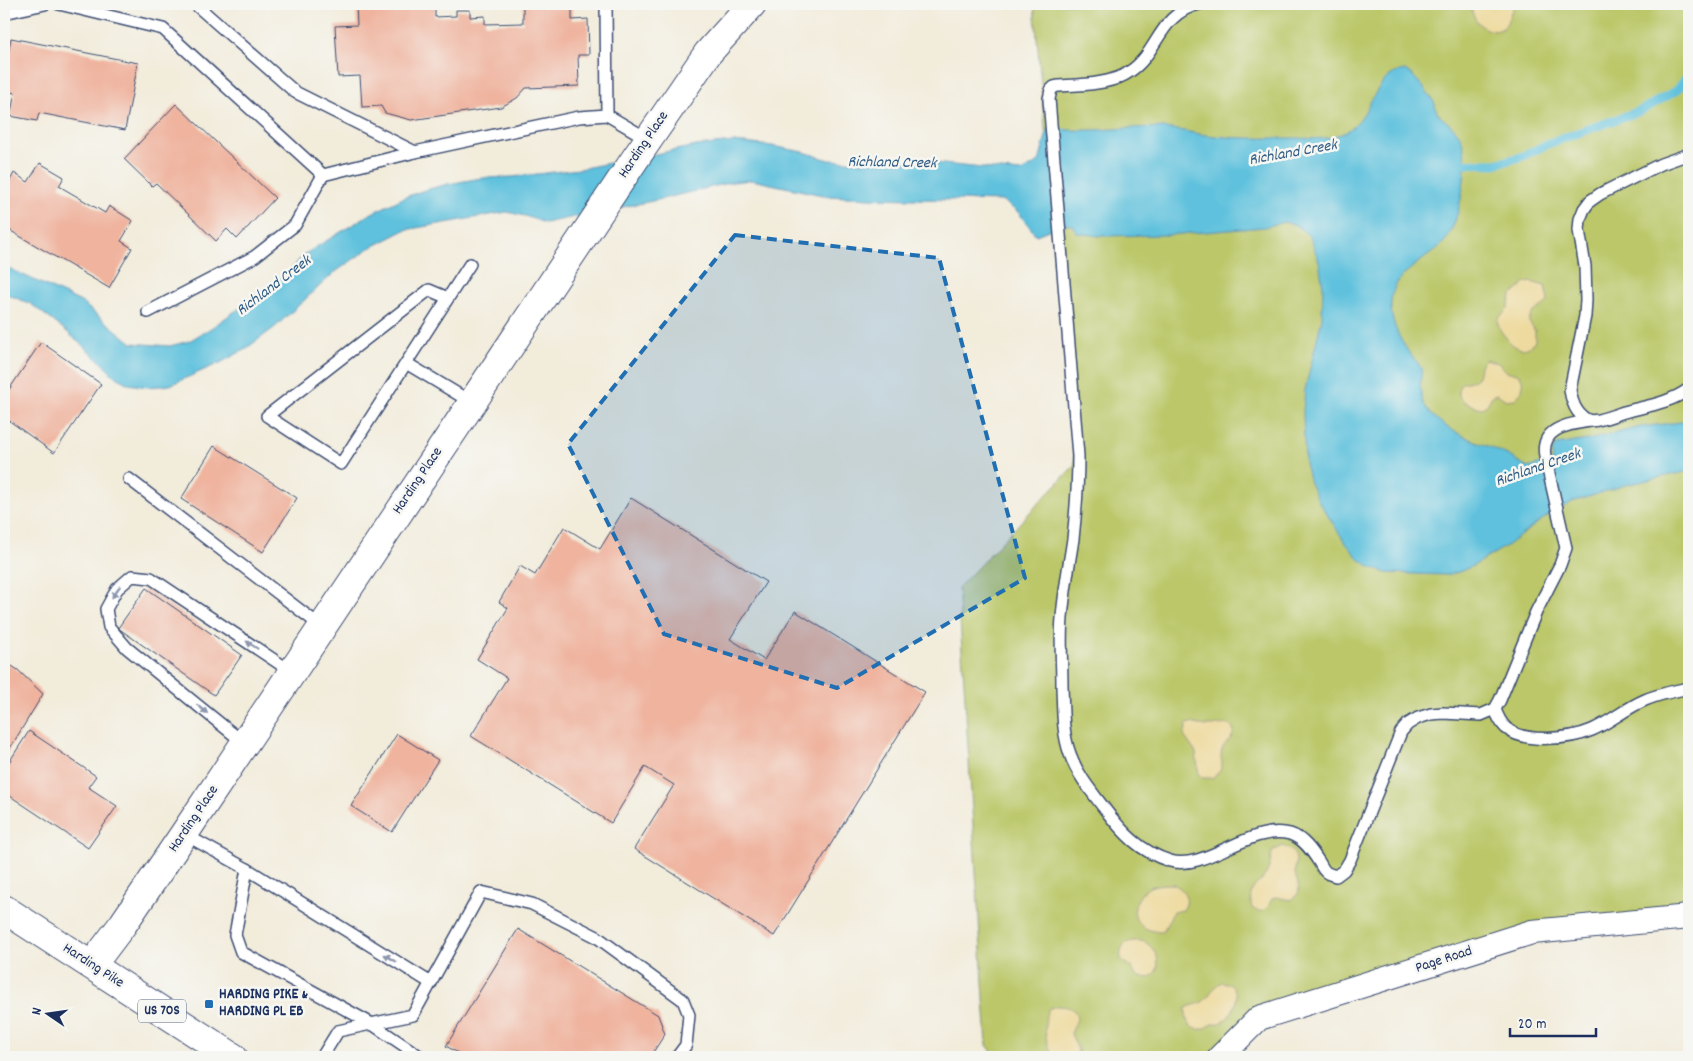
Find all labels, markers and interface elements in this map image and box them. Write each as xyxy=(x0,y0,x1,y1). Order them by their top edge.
street label: Harding Place xyxy=(613,107,675,183)
water label: Richland Creek xyxy=(1247,134,1340,172)
water label: Richland Creek xyxy=(847,151,938,175)
water label: Richland Creek xyxy=(232,249,318,322)
water label: Richland Creek xyxy=(1492,442,1585,493)
street label: Harding Place xyxy=(387,443,449,519)
one-way arrow xyxy=(112,585,121,599)
one-way arrow xyxy=(245,640,258,650)
one-way arrow xyxy=(195,703,208,714)
street label: Harding Place xyxy=(163,781,225,857)
street label: Harding Pike xyxy=(58,938,128,994)
street label: Page Road xyxy=(1413,940,1475,980)
one-way arrow xyxy=(383,953,396,962)
place label: HARDING PIKE & HARDING PL EB xyxy=(219,984,309,1023)
north arrow xyxy=(22,988,72,1038)
marker: HARDING PIKE & HARDING PL EB xyxy=(203,998,215,1010)
road number: US 70S xyxy=(138,999,186,1022)
text: N xyxy=(27,1006,48,1017)
scale bar xyxy=(1510,1006,1597,1038)
text: 20 m xyxy=(1518,1014,1546,1036)

